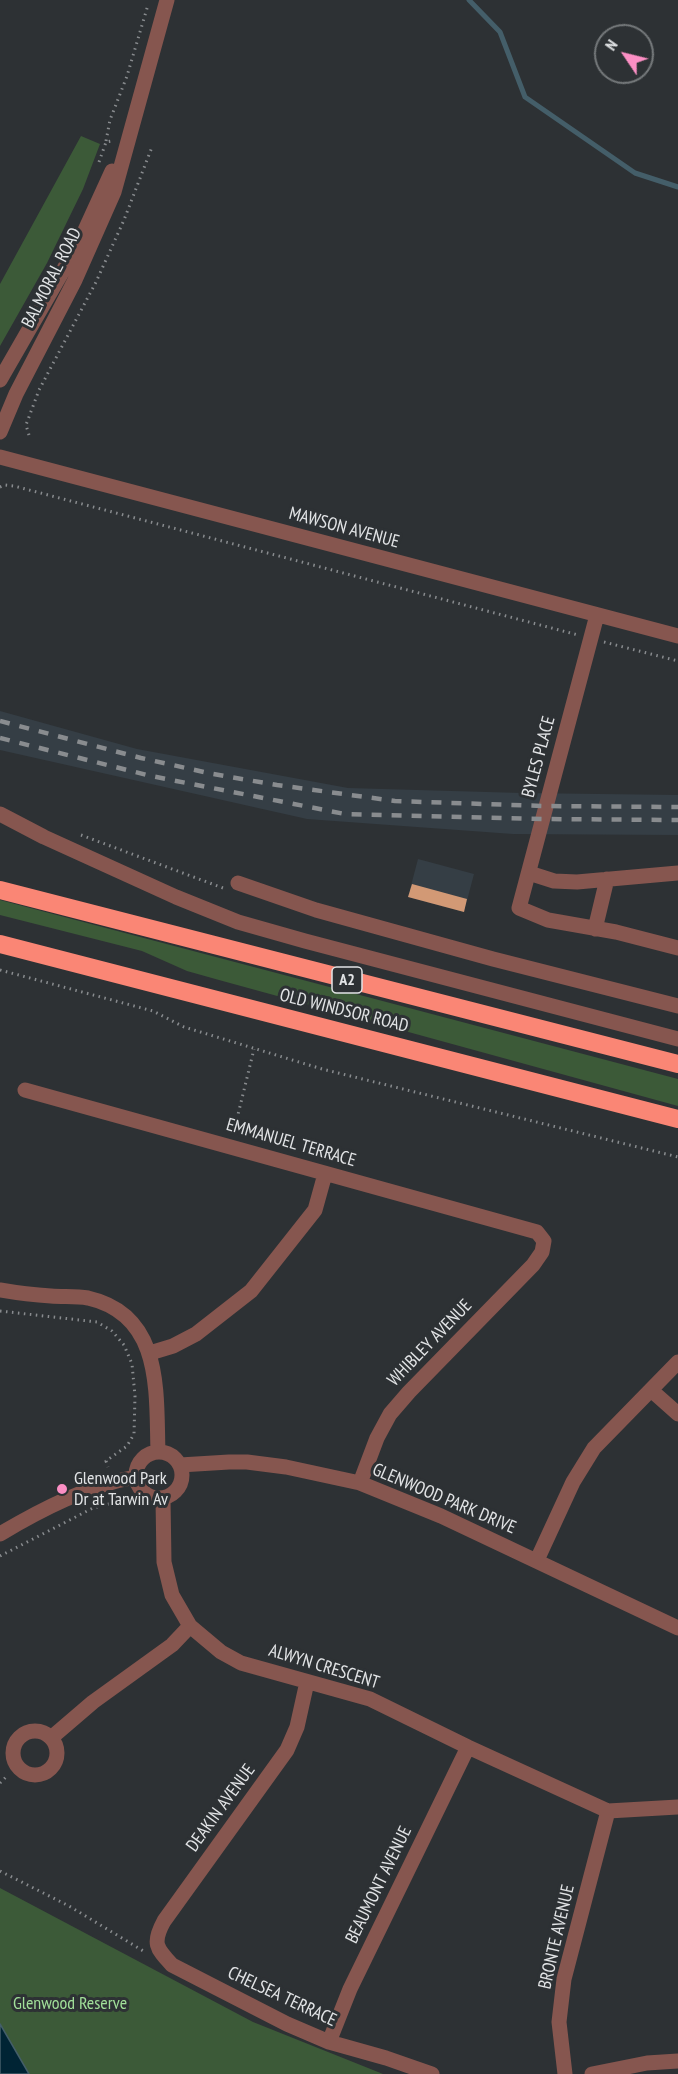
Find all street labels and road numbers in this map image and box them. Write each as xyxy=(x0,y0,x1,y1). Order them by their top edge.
street label: BALMORAL ROAD xyxy=(18,224,86,332)
street label: MAWSON AVENUE xyxy=(286,503,402,553)
street label: BYLES PLACE xyxy=(518,714,560,800)
road number: A2 xyxy=(332,967,362,993)
street label: OLD WINDSOR ROAD xyxy=(277,985,411,1037)
street label: EMMANUEL TERRACE xyxy=(224,1114,358,1172)
street label: WHIBLEY AVENUE xyxy=(383,1295,477,1391)
street label: GLENWOOD PARK DRIVE xyxy=(369,1459,519,1539)
street label: ALWYN CRESCENT xyxy=(266,1640,382,1694)
street label: DEAKIN AVENUE xyxy=(182,1760,260,1856)
street label: BEAUMONT AVENUE xyxy=(341,1823,417,1947)
street label: BRONTE AVENUE xyxy=(535,1883,579,1991)
street label: CHELSEA TERRACE xyxy=(224,1962,340,2032)

